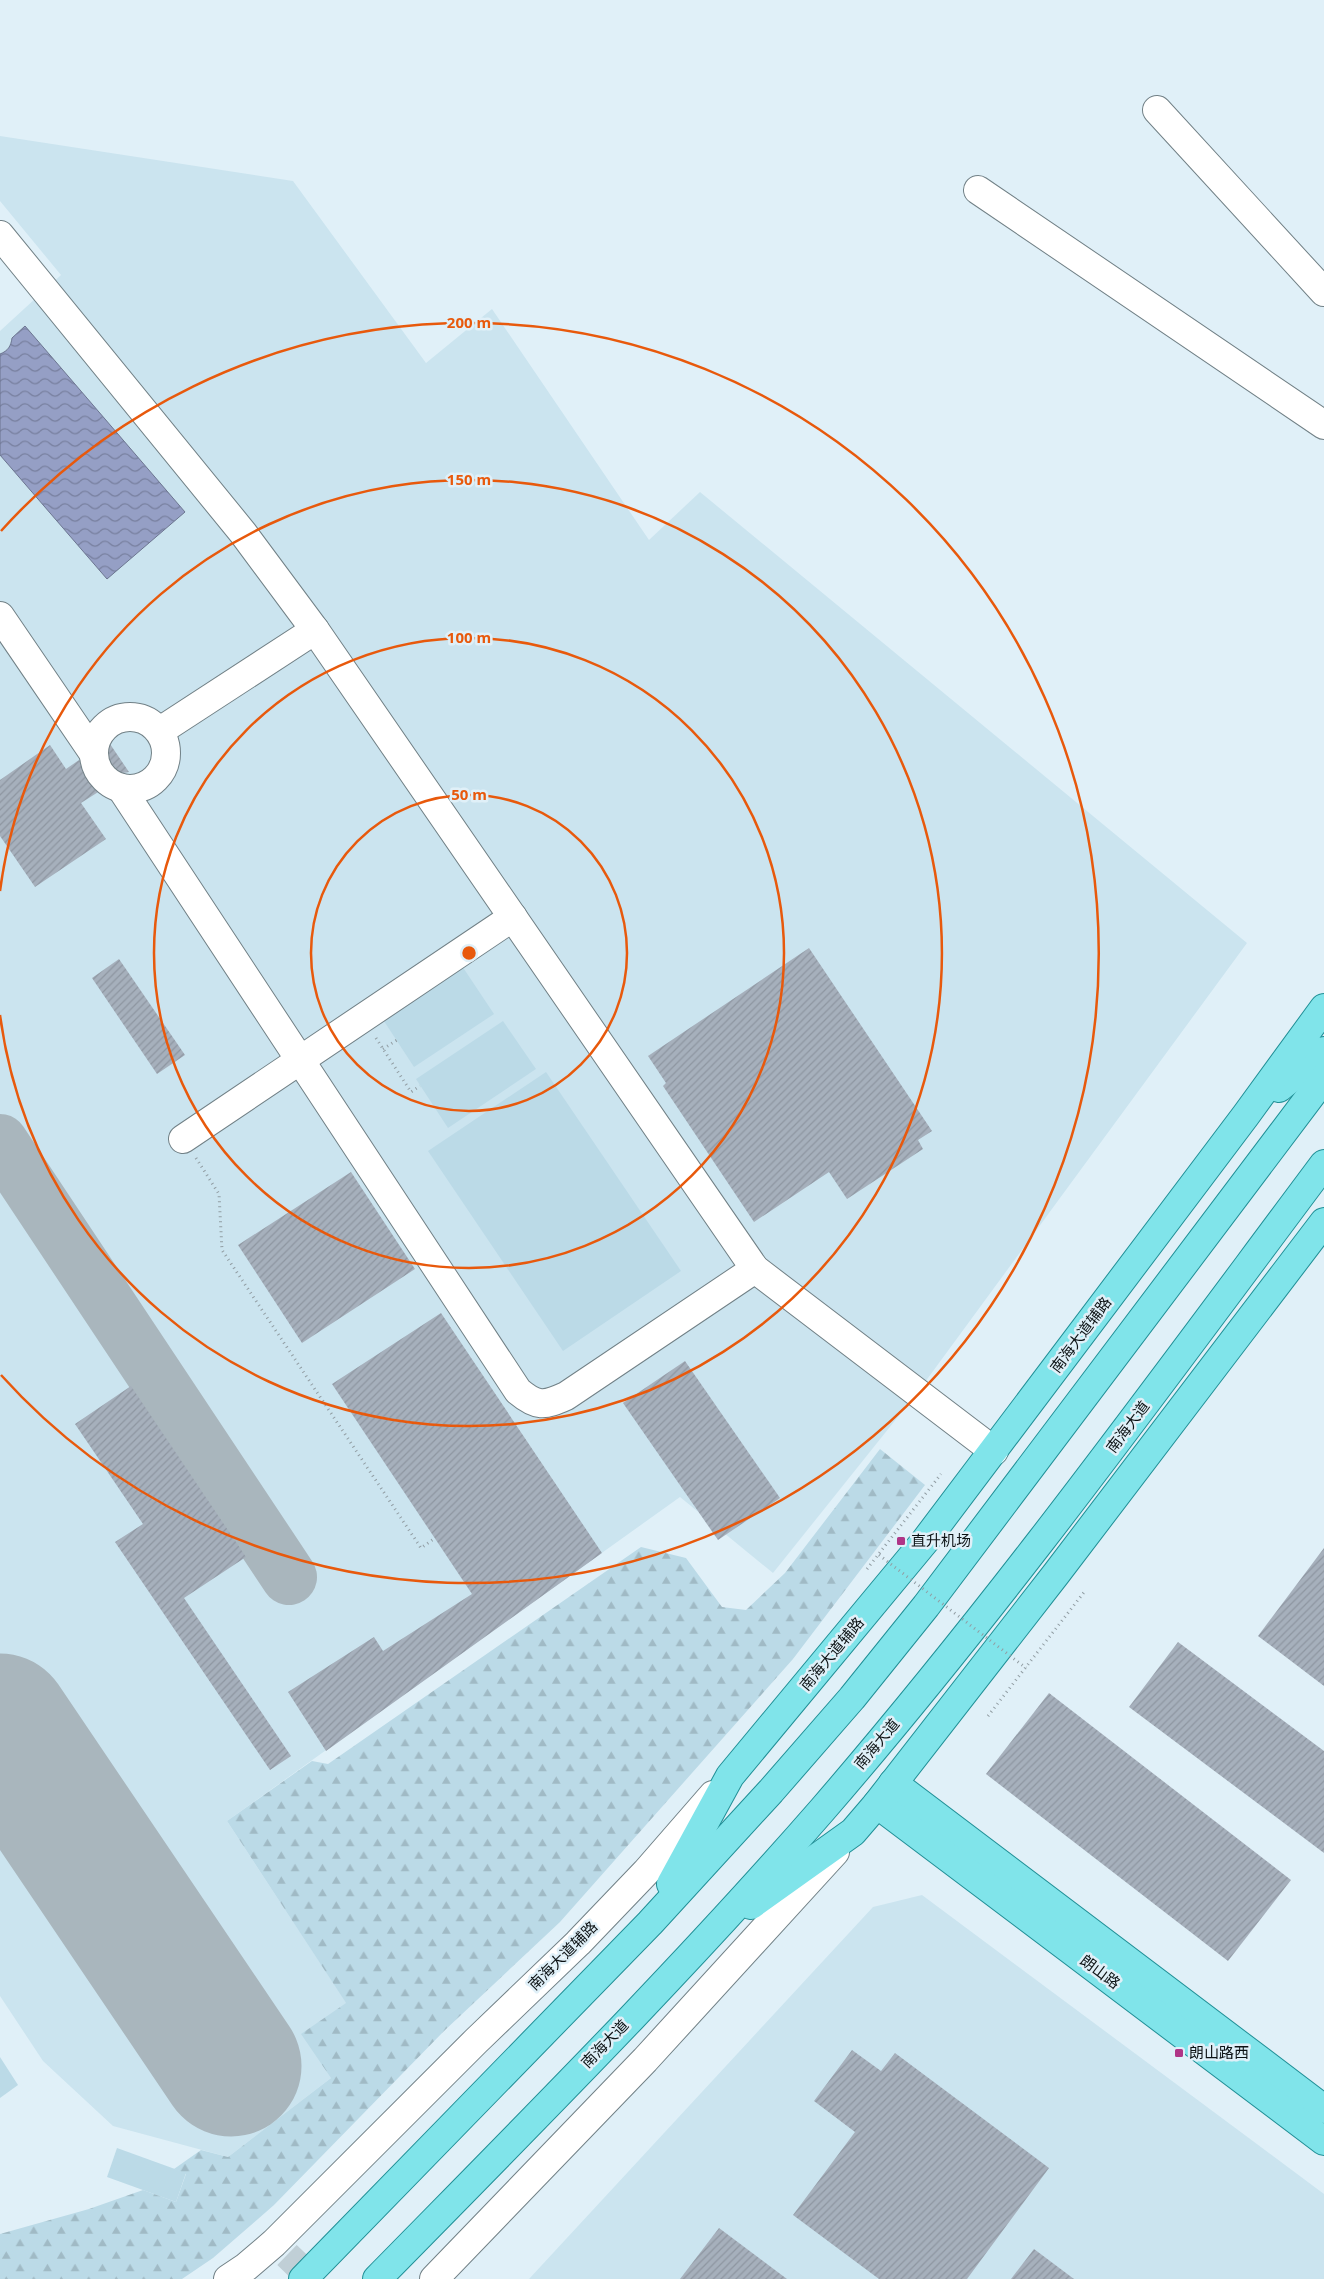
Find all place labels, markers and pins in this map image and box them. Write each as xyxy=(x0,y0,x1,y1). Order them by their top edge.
centre of rings xyxy=(460,944,478,962)
place label: 直升机场 xyxy=(911,1530,971,1550)
marker: 直升机场 xyxy=(895,1535,907,1547)
place label: 朗山路西 xyxy=(1189,2042,1249,2062)
marker: 朗山路西 xyxy=(1173,2047,1185,2059)

